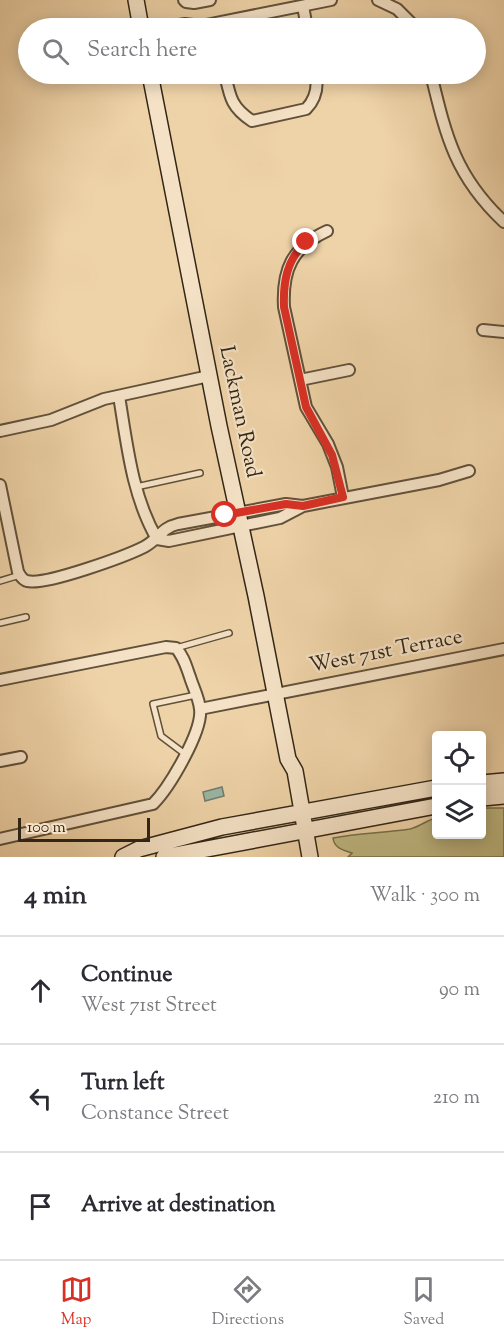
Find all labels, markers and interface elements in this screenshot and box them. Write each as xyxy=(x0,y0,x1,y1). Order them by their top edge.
search box xyxy=(18,18,486,84)
icon: search xyxy=(39,35,72,68)
text: Search here xyxy=(87,35,197,67)
route end xyxy=(292,228,318,254)
street label: Lackman Road xyxy=(210,343,268,481)
route start xyxy=(211,501,237,527)
street label: West 71st Terrace xyxy=(307,622,465,682)
map controls xyxy=(432,731,486,839)
button: locate xyxy=(432,731,486,785)
button: layers xyxy=(432,785,486,839)
scale bar xyxy=(18,815,150,842)
text: 100 m xyxy=(27,817,66,840)
text: 4 min xyxy=(24,878,87,915)
text: Walk · 300 m xyxy=(370,882,480,911)
text: Continue xyxy=(81,960,172,992)
icon: ahead xyxy=(24,974,57,1007)
text: 90 m xyxy=(439,976,480,1005)
text: West 71st Street xyxy=(81,992,217,1021)
text: Turn left xyxy=(81,1068,164,1100)
icon: left xyxy=(24,1082,57,1115)
text: 210 m xyxy=(433,1084,480,1113)
text: Constance Street xyxy=(81,1100,229,1129)
icon: arrive xyxy=(24,1190,57,1223)
text: Arrive at destination xyxy=(81,1190,276,1222)
tab: Map xyxy=(60,1273,93,1332)
tab: Directions xyxy=(212,1273,284,1332)
tab: Saved xyxy=(403,1273,444,1332)

